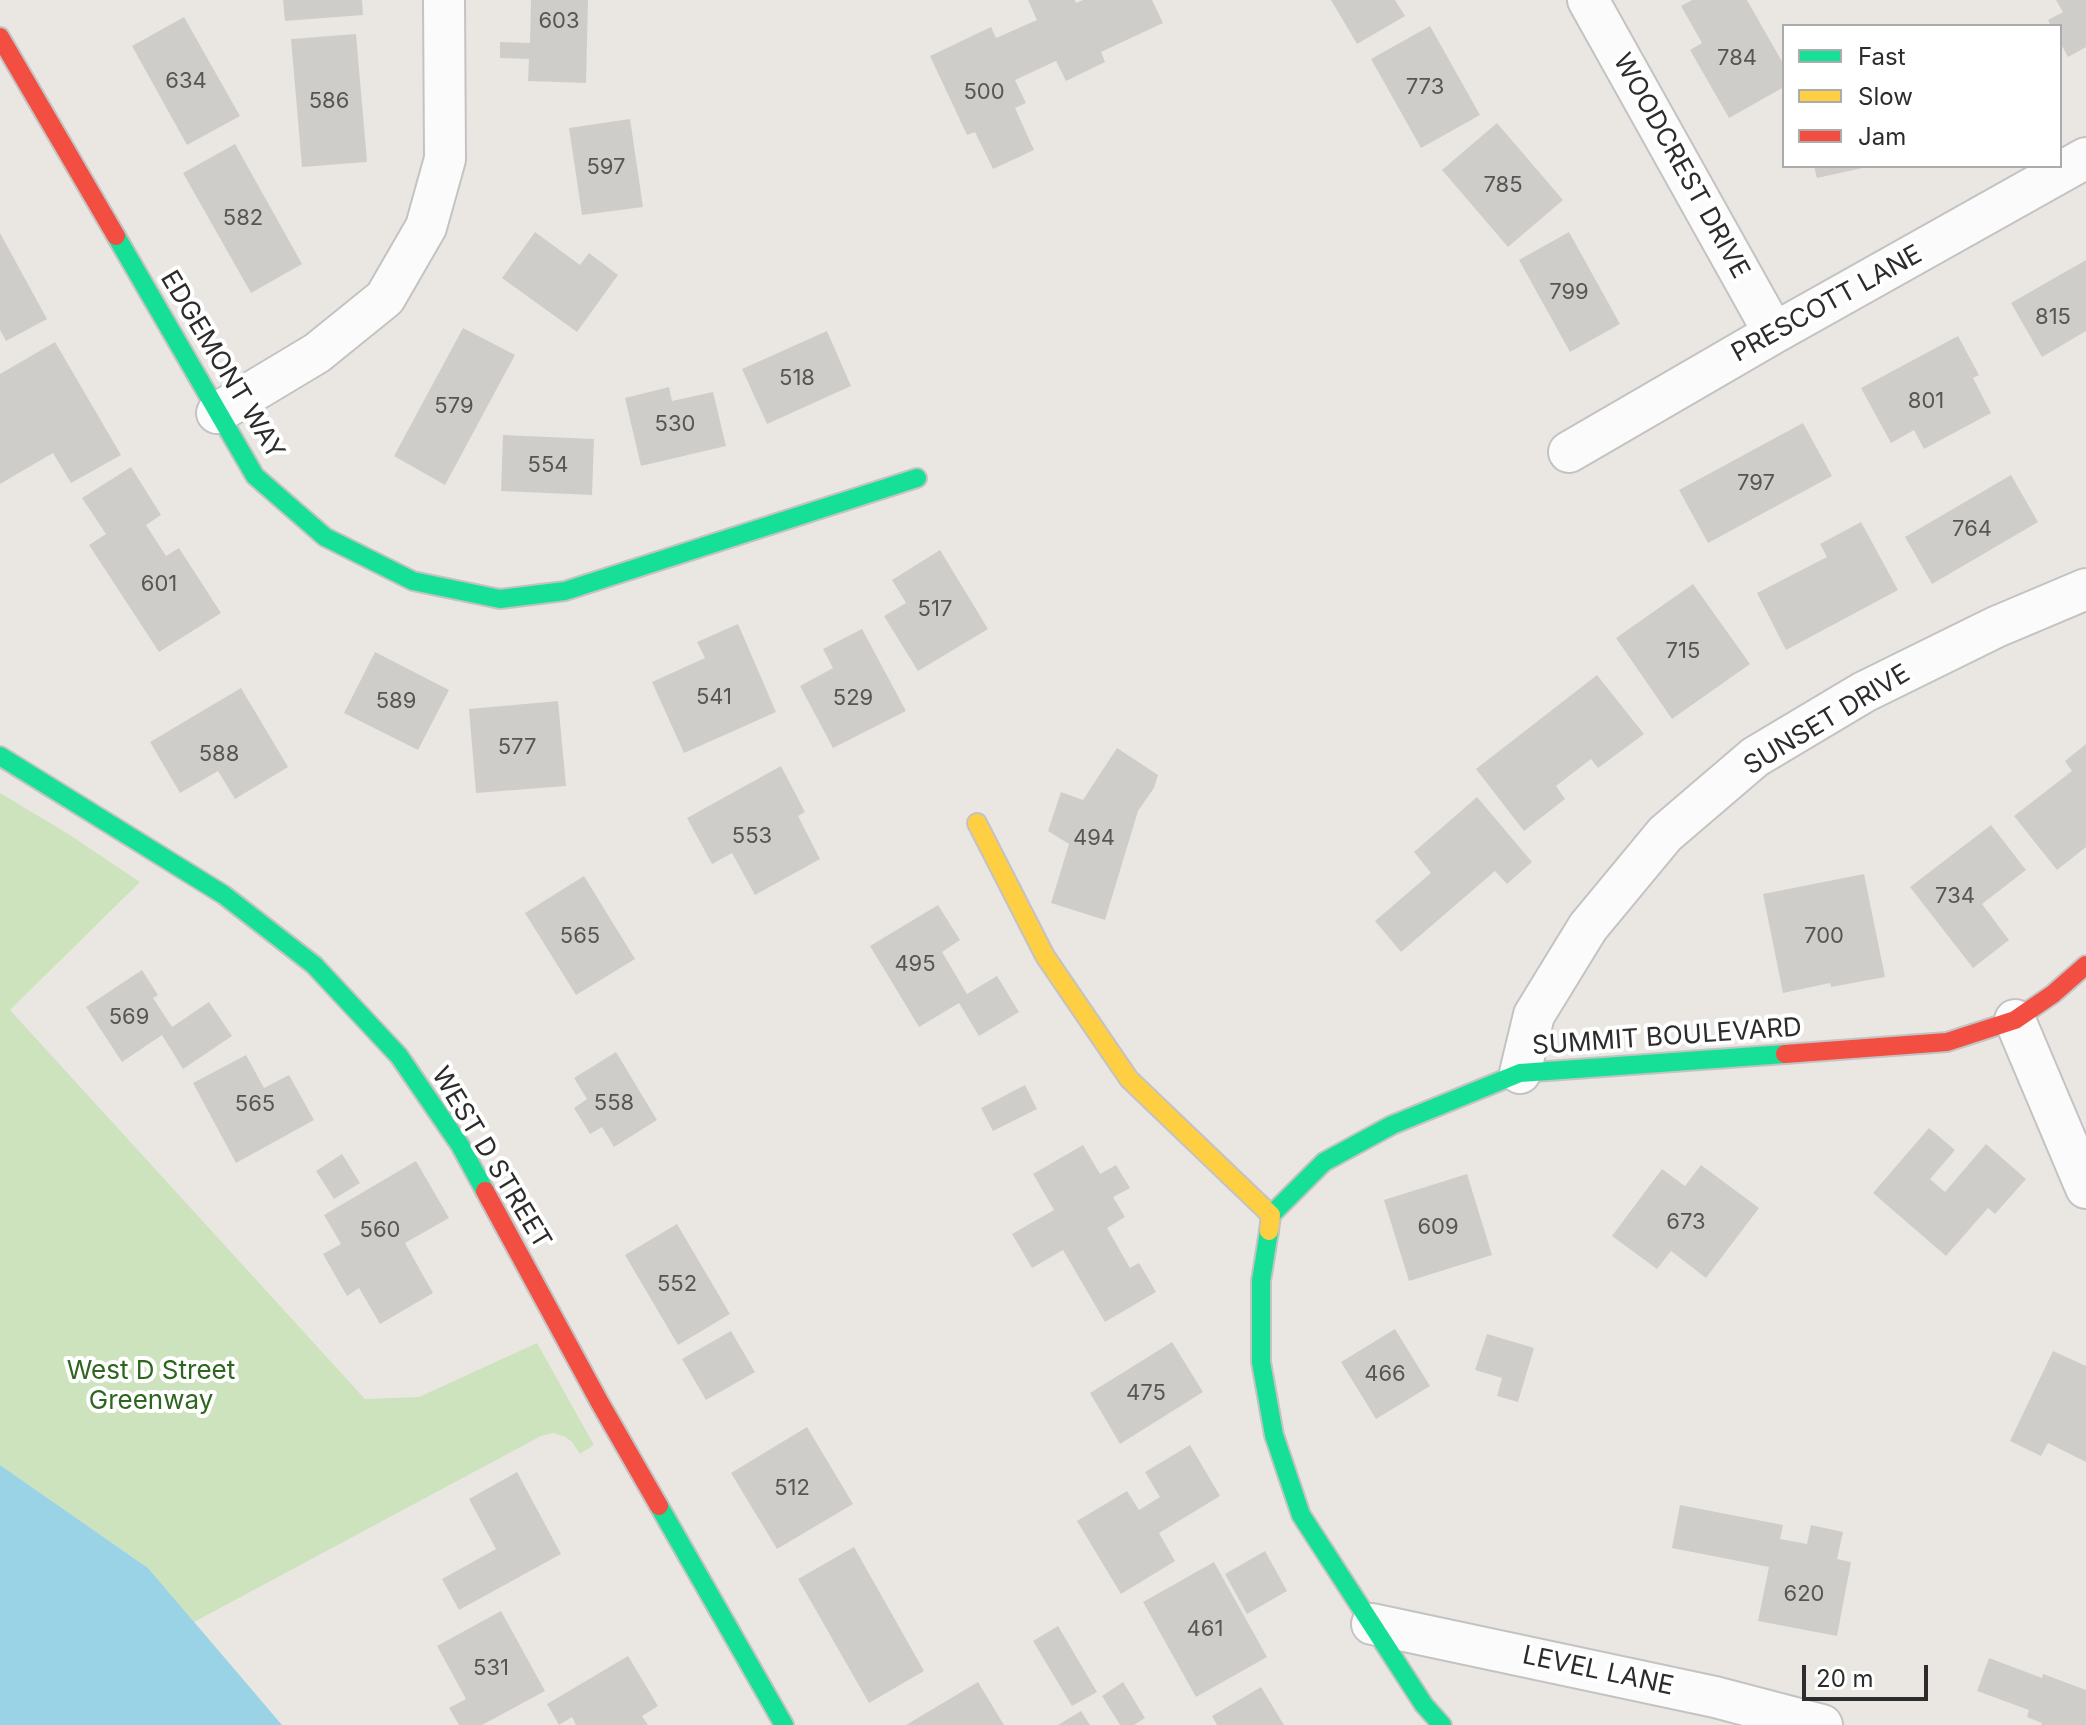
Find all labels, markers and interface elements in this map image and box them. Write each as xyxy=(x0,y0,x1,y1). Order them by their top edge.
house number: 603 xyxy=(538,8,580,34)
legend xyxy=(1782,24,2062,168)
text: Fast xyxy=(1858,42,1906,71)
house number: 784 xyxy=(1717,45,1757,71)
street label: WOODCREST DRIVE xyxy=(1606,48,1756,284)
house number: 634 xyxy=(165,68,207,94)
house number: 773 xyxy=(1406,74,1444,100)
house number: 500 xyxy=(963,79,1005,105)
text: Slow xyxy=(1858,82,1913,111)
house number: 586 xyxy=(309,88,349,114)
text: Jam xyxy=(1858,122,1906,151)
house number: 597 xyxy=(586,154,626,180)
house number: 785 xyxy=(1483,172,1523,198)
house number: 582 xyxy=(223,205,263,231)
street label: PRESCOTT LANE xyxy=(1727,239,1927,369)
street label: EDGEMONT WAY xyxy=(153,265,291,465)
house number: 799 xyxy=(1549,279,1589,305)
house number: 815 xyxy=(2035,304,2071,330)
house number: 518 xyxy=(779,365,815,391)
house number: 801 xyxy=(1908,388,1944,414)
house number: 579 xyxy=(434,393,474,419)
house number: 530 xyxy=(655,411,695,437)
house number: 554 xyxy=(528,452,568,478)
house number: 797 xyxy=(1737,470,1775,496)
house number: 764 xyxy=(1952,516,1992,542)
house number: 601 xyxy=(141,571,177,597)
house number: 517 xyxy=(918,596,952,622)
house number: 715 xyxy=(1666,638,1700,664)
street label: SUNSET DRIVE xyxy=(1738,658,1916,782)
house number: 541 xyxy=(696,684,732,710)
house number: 529 xyxy=(833,685,873,711)
house number: 589 xyxy=(376,688,416,714)
house number: 577 xyxy=(498,734,536,760)
house number: 588 xyxy=(199,741,239,767)
house number: 553 xyxy=(732,823,772,849)
house number: 494 xyxy=(1073,825,1115,851)
house number: 734 xyxy=(1935,883,1975,909)
house number: 565 xyxy=(560,923,600,949)
house number: 700 xyxy=(1804,923,1844,949)
house number: 495 xyxy=(894,951,936,977)
house number: 569 xyxy=(109,1004,149,1030)
street label: SUMMIT BOULEVARD xyxy=(1531,1012,1803,1062)
street label: WEST D STREET xyxy=(424,1062,558,1254)
house number: 558 xyxy=(594,1090,634,1116)
house number: 565 xyxy=(235,1091,275,1117)
house number: 673 xyxy=(1666,1209,1706,1235)
house number: 609 xyxy=(1417,1214,1459,1240)
house number: 560 xyxy=(360,1217,400,1243)
house number: 552 xyxy=(657,1271,697,1297)
park label: West D Street Greenway xyxy=(67,1355,235,1416)
house number: 466 xyxy=(1364,1361,1406,1387)
house number: 475 xyxy=(1126,1380,1166,1406)
house number: 512 xyxy=(774,1475,810,1501)
house number: 620 xyxy=(1784,1581,1824,1607)
house number: 461 xyxy=(1187,1616,1223,1642)
street label: LEVEL LANE xyxy=(1520,1640,1676,1702)
scale bar xyxy=(1806,1649,1932,1699)
house number: 531 xyxy=(473,1655,509,1681)
text: 20 m xyxy=(1816,1664,1874,1693)

